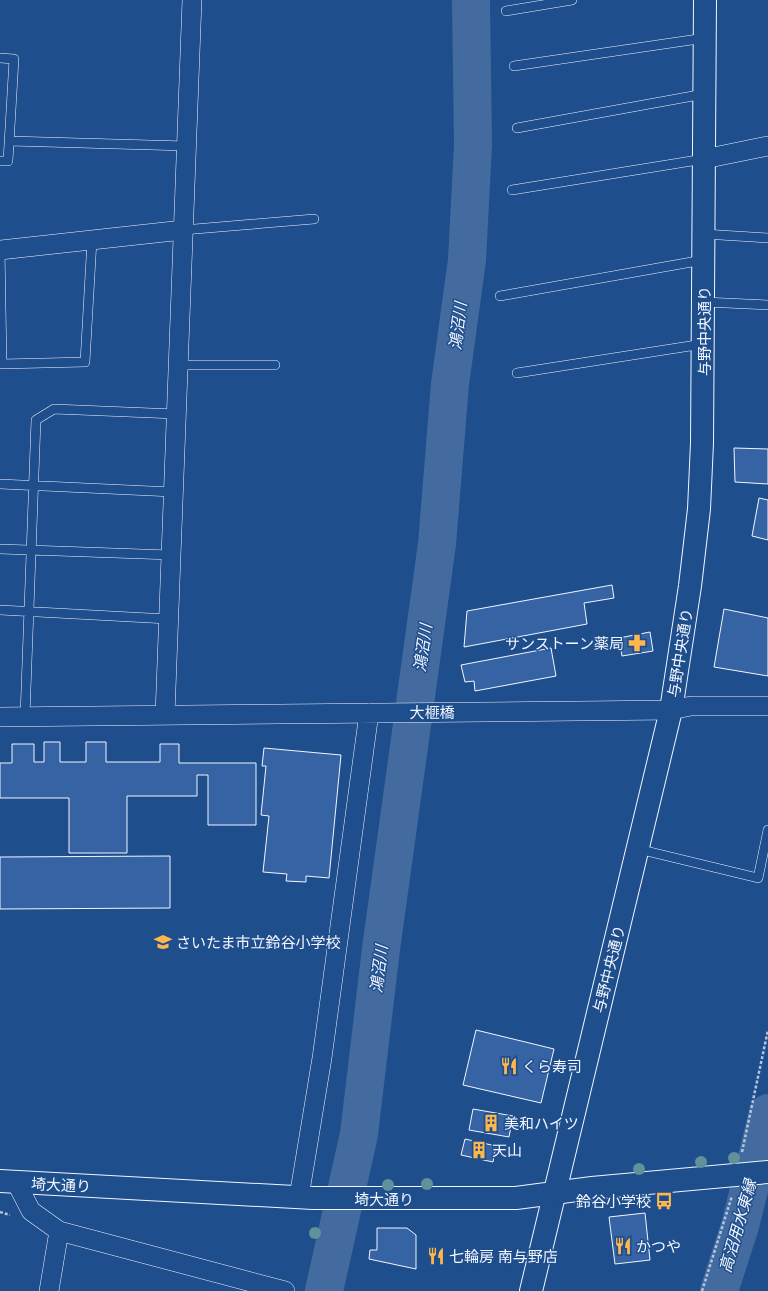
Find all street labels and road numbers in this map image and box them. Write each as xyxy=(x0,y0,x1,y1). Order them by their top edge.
street label: 与野中央通り xyxy=(695,286,714,376)
street label: 与野中央通り xyxy=(664,607,696,699)
street label: 大榧橋 xyxy=(409,703,455,722)
street label: 与野中央通り xyxy=(589,923,629,1015)
street label: 埼大通り xyxy=(31,1174,91,1196)
street label: 埼大通り xyxy=(354,1190,414,1209)

